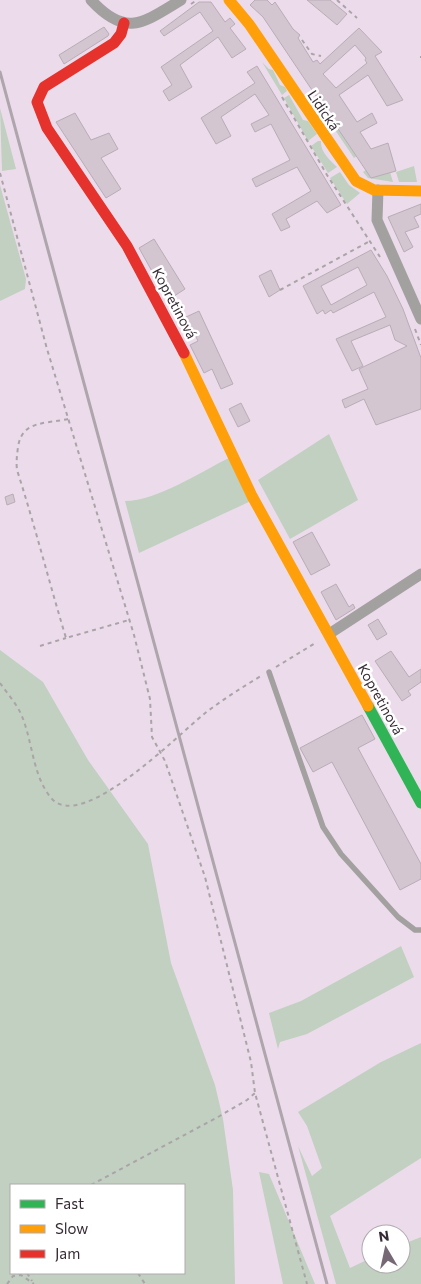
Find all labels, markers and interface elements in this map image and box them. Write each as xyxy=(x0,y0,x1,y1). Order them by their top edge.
street label: Lidická xyxy=(304,87,344,133)
street label: Kopretinová xyxy=(149,265,201,341)
street label: Kopretinová xyxy=(355,661,407,737)
legend xyxy=(10,1184,185,1274)
text: Fast xyxy=(55,1194,84,1212)
text: Slow xyxy=(55,1219,88,1237)
north arrow xyxy=(361,1224,411,1274)
text: N xyxy=(377,1226,390,1245)
text: Jam xyxy=(55,1244,80,1262)

